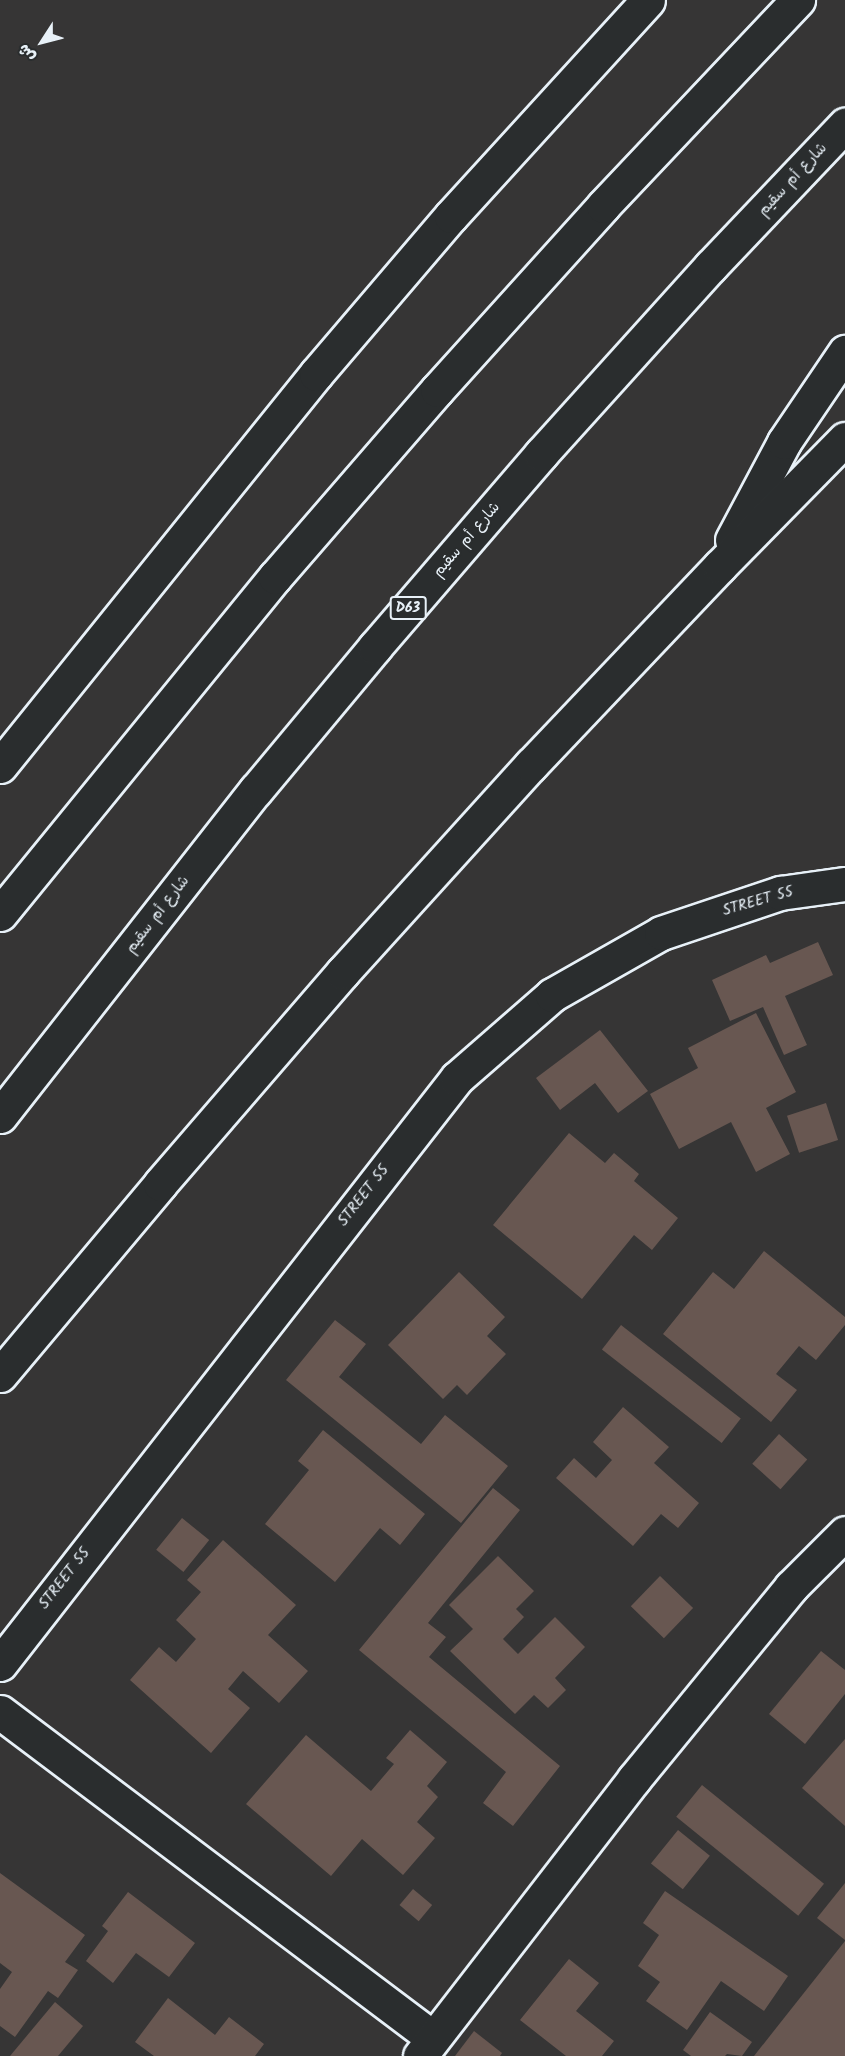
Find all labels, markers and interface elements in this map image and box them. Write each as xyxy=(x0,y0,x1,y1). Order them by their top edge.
north arrow xyxy=(12,12,72,72)
text: ش xyxy=(12,38,42,67)
street label: شارع أم سقيم xyxy=(755,140,831,220)
street label: شارع أم سقيم xyxy=(430,499,504,581)
road number: D63 xyxy=(388,597,428,619)
street label: شارع أم سقيم xyxy=(122,873,194,957)
street label: STREET 55 xyxy=(721,883,795,921)
street label: STREET 55 xyxy=(335,1162,393,1230)
street label: STREET 55 xyxy=(36,1545,94,1613)

